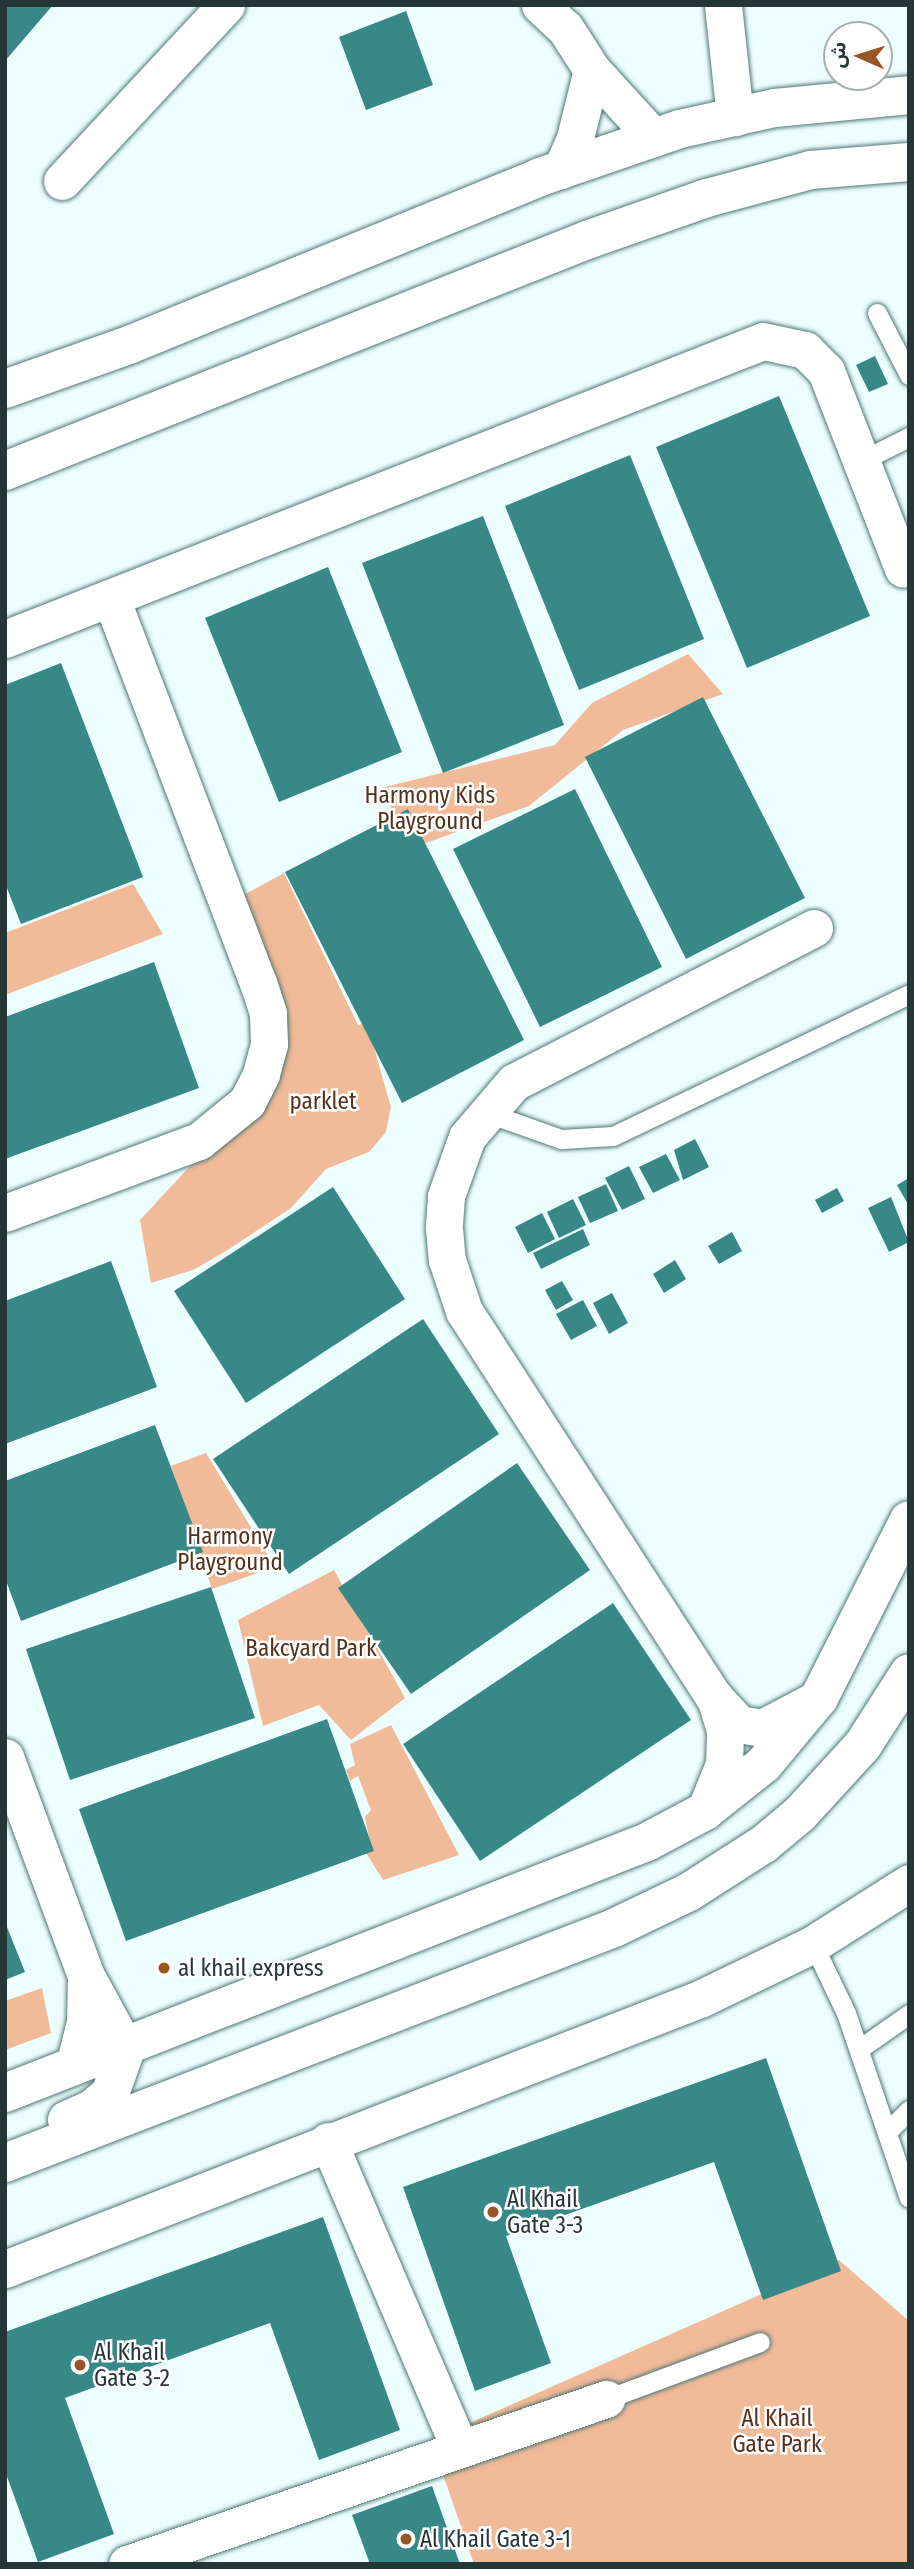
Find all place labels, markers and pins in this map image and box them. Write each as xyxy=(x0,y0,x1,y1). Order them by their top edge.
place label: al khail express xyxy=(178,1954,324,1982)
marker: al khail express xyxy=(156,1960,172,1976)
place label: Al Khail Gate 3-3 xyxy=(507,2185,583,2239)
marker: Al Khail Gate 3-3 xyxy=(485,2204,501,2220)
place label: Al Khail Gate 3-2 xyxy=(94,2338,170,2392)
marker: Al Khail Gate 3-2 xyxy=(72,2357,88,2373)
place label: Al Khail Gate 3-1 xyxy=(420,2525,571,2553)
marker: Al Khail Gate 3-1 xyxy=(398,2531,414,2547)

